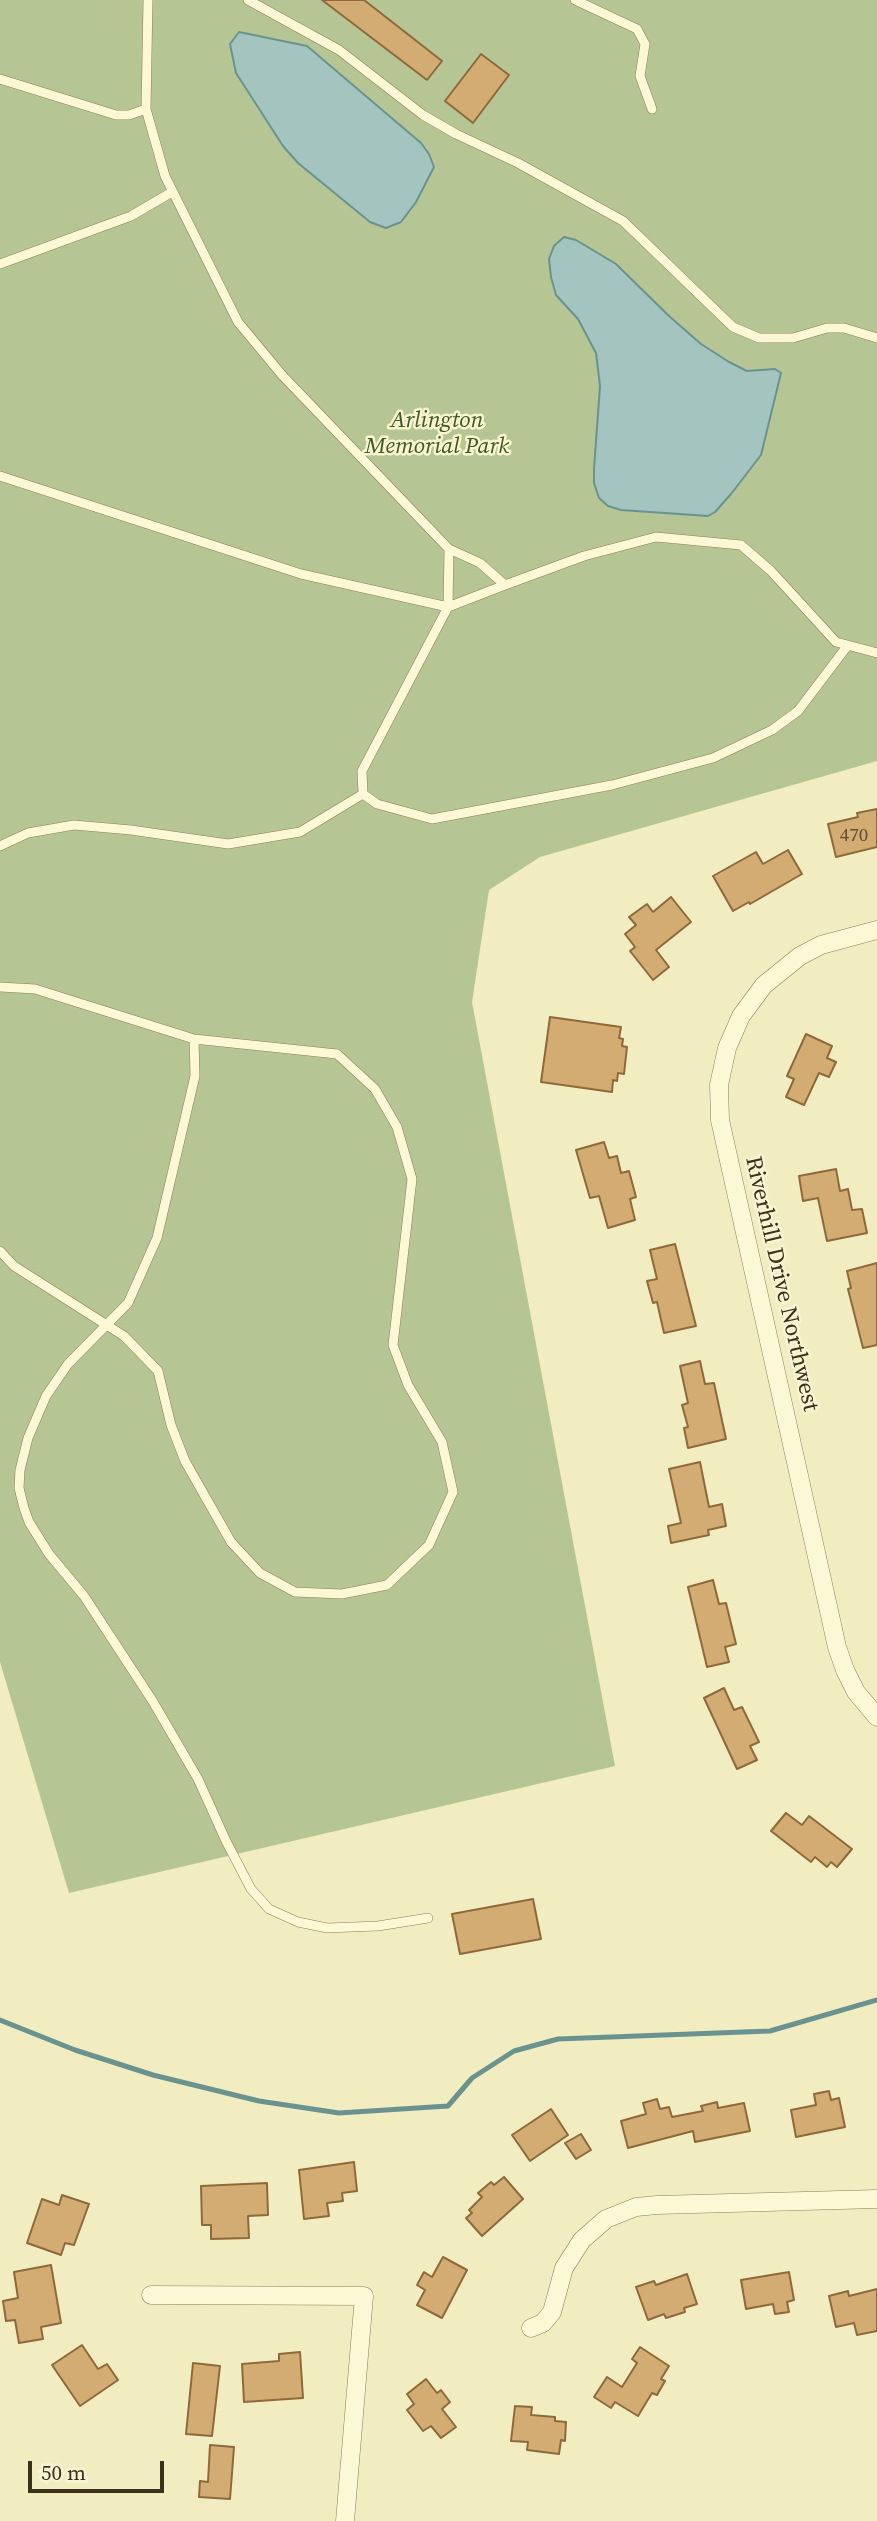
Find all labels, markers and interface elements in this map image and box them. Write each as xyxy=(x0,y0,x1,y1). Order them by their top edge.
park label: Arlington Memorial Park xyxy=(365,407,509,461)
house number: 470 xyxy=(840,825,868,847)
street label: Riverhill Drive Northwest xyxy=(738,1154,824,1414)
scale bar xyxy=(32,2448,168,2492)
text: 50 m xyxy=(41,2458,86,2487)

